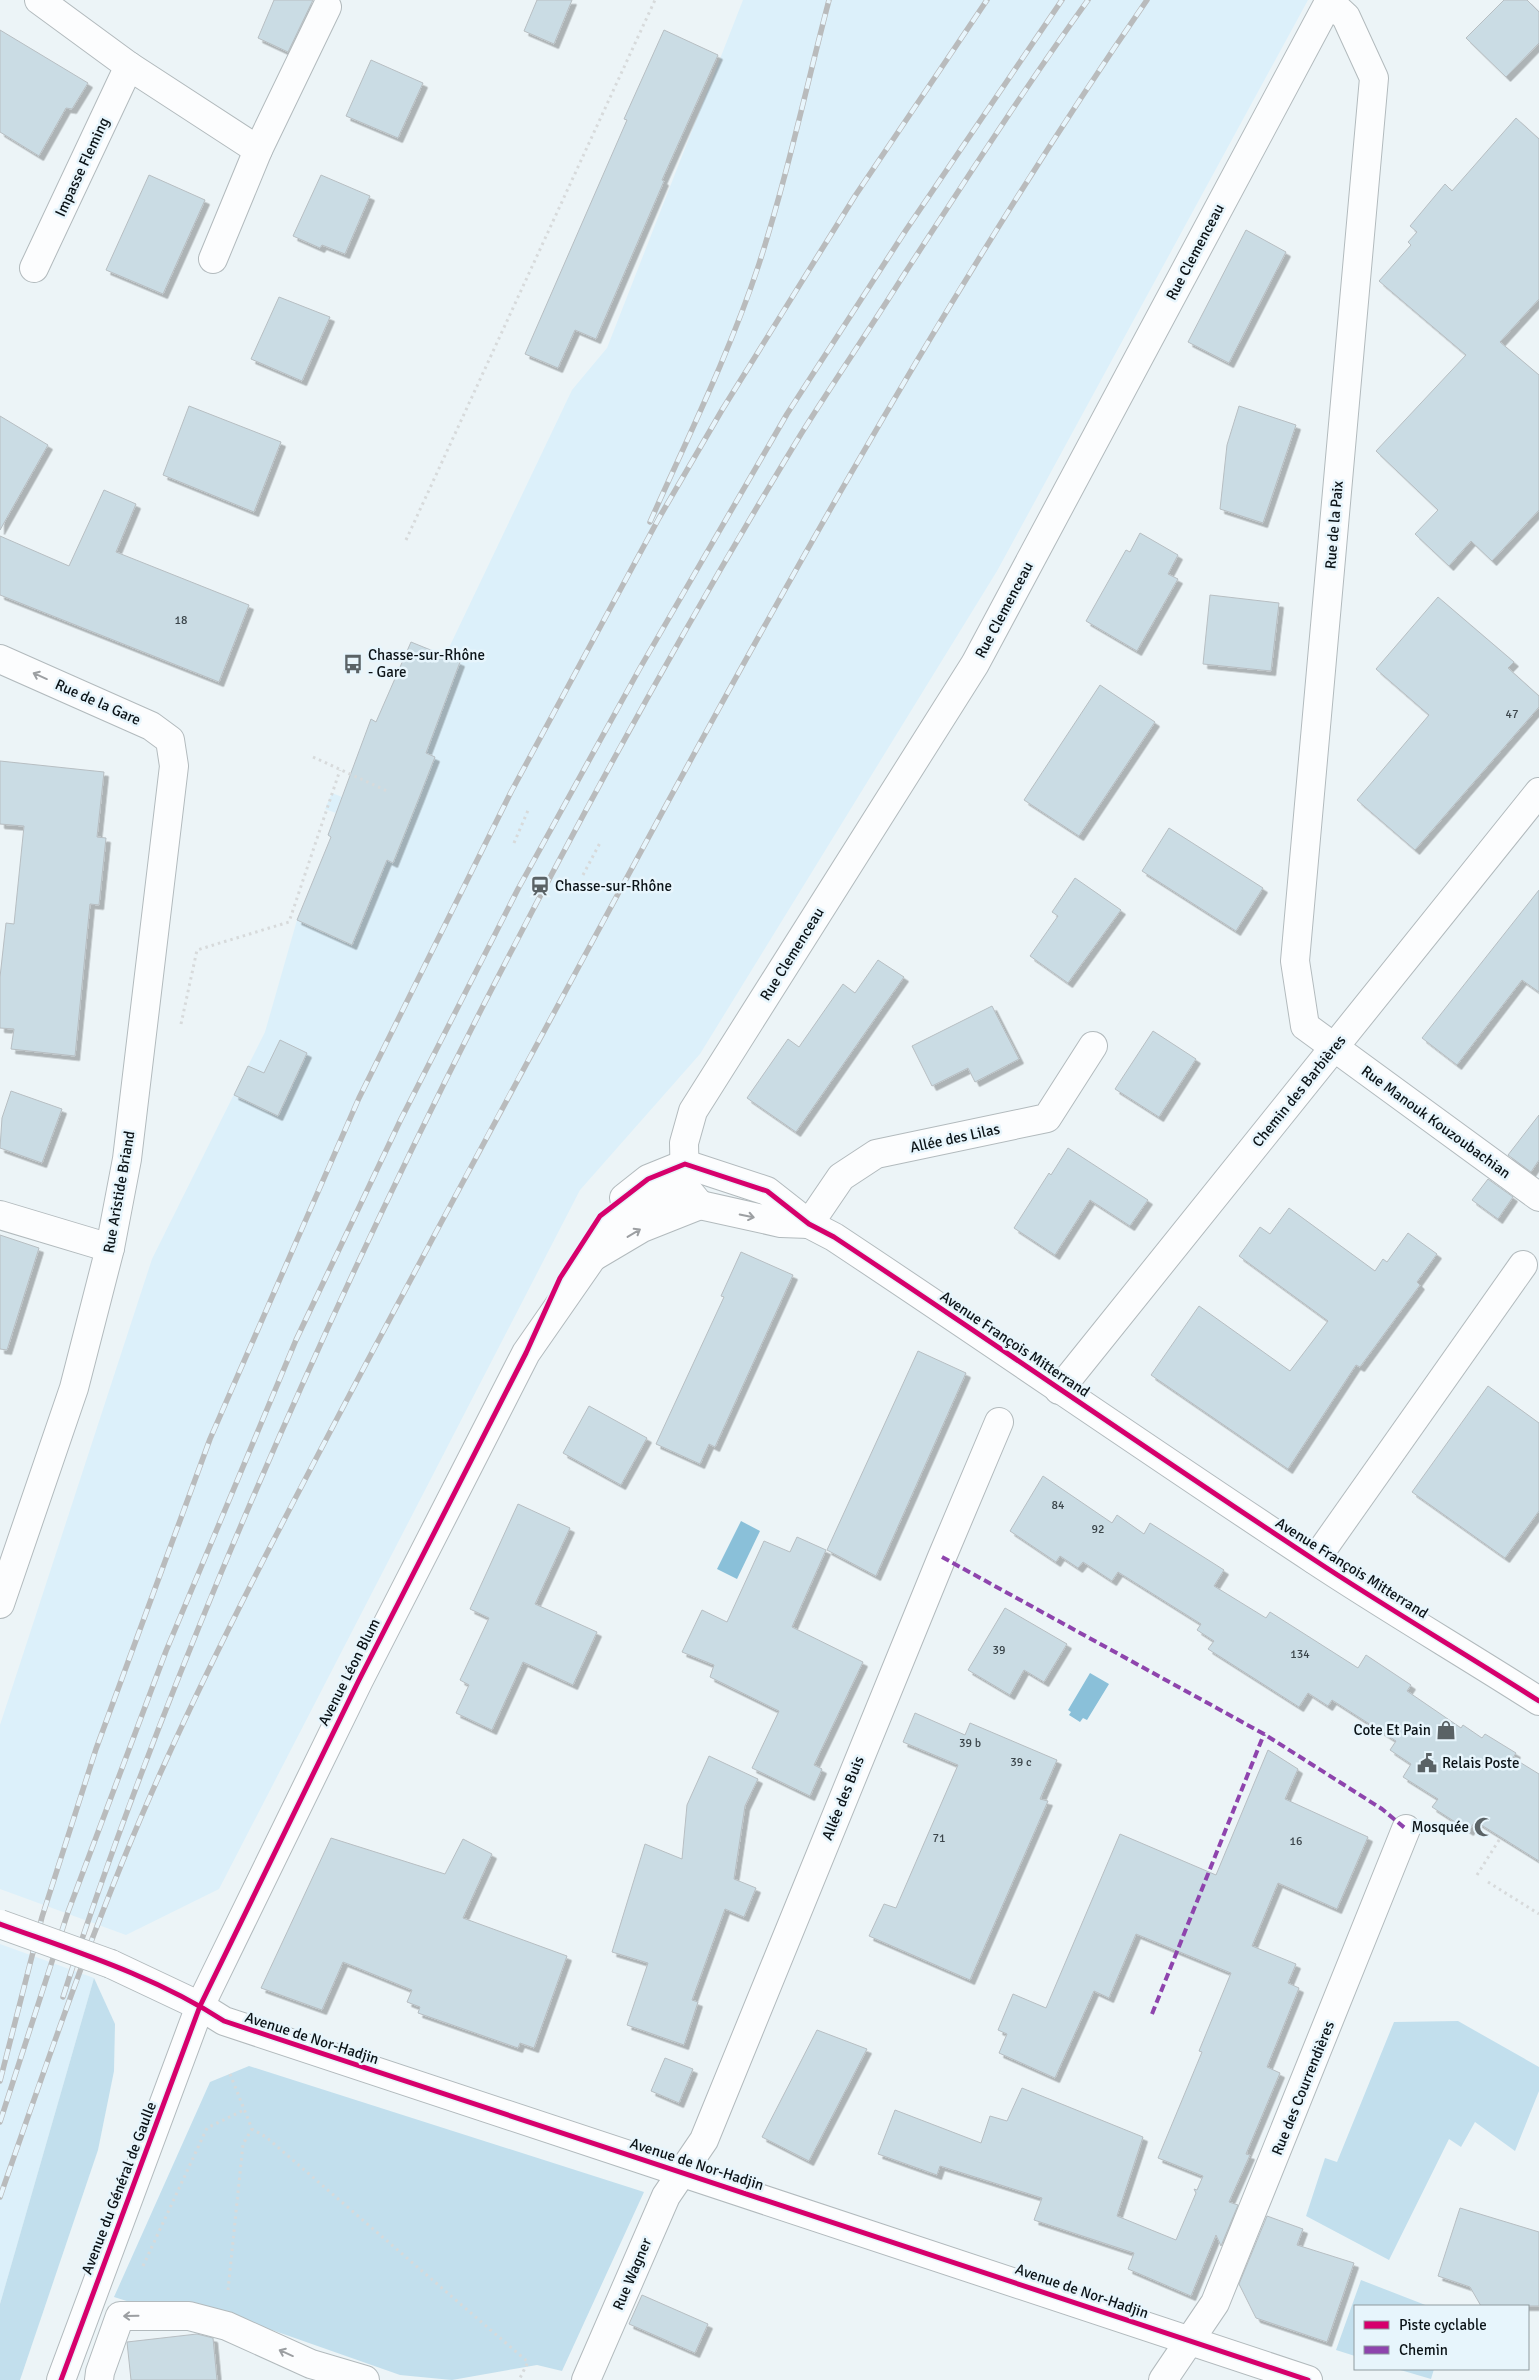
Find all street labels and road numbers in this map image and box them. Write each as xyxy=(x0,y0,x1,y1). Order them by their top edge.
street label: Impasse Fleming xyxy=(51,114,113,220)
street label: Rue Clemenceau xyxy=(1162,201,1228,303)
street label: Rue de la Paix xyxy=(1321,480,1347,570)
street label: Rue Clemenceau xyxy=(971,559,1037,661)
street label: Rue de la Gare xyxy=(52,675,144,729)
street label: Rue Clemenceau xyxy=(756,904,828,1004)
street label: Chemin des Barbières xyxy=(1248,1031,1350,1150)
street label: Rue Manouk Kouzoubachian xyxy=(1358,1062,1514,1182)
street label: Allée des Lilas xyxy=(908,1120,1002,1156)
street label: Rue Aristide Briand xyxy=(99,1129,139,1255)
street label: Avenue François Mitterrand xyxy=(937,1287,1093,1401)
street label: Avenue François Mitterrand xyxy=(1272,1514,1432,1622)
street label: Avenue Léon Blum xyxy=(314,1615,384,1729)
street label: Allée des Buis xyxy=(818,1753,868,1843)
street label: Avenue de Nor-Hadjin xyxy=(243,2008,381,2068)
street label: Rue des Courrendières xyxy=(1268,2018,1338,2158)
street label: Avenue du Général de Gaulle xyxy=(78,2099,160,2277)
street label: Avenue de Nor-Hadjin xyxy=(628,2134,766,2194)
street label: Rue Wagner xyxy=(609,2235,655,2313)
street label: Avenue de Nor-Hadjin xyxy=(1013,2260,1151,2322)

